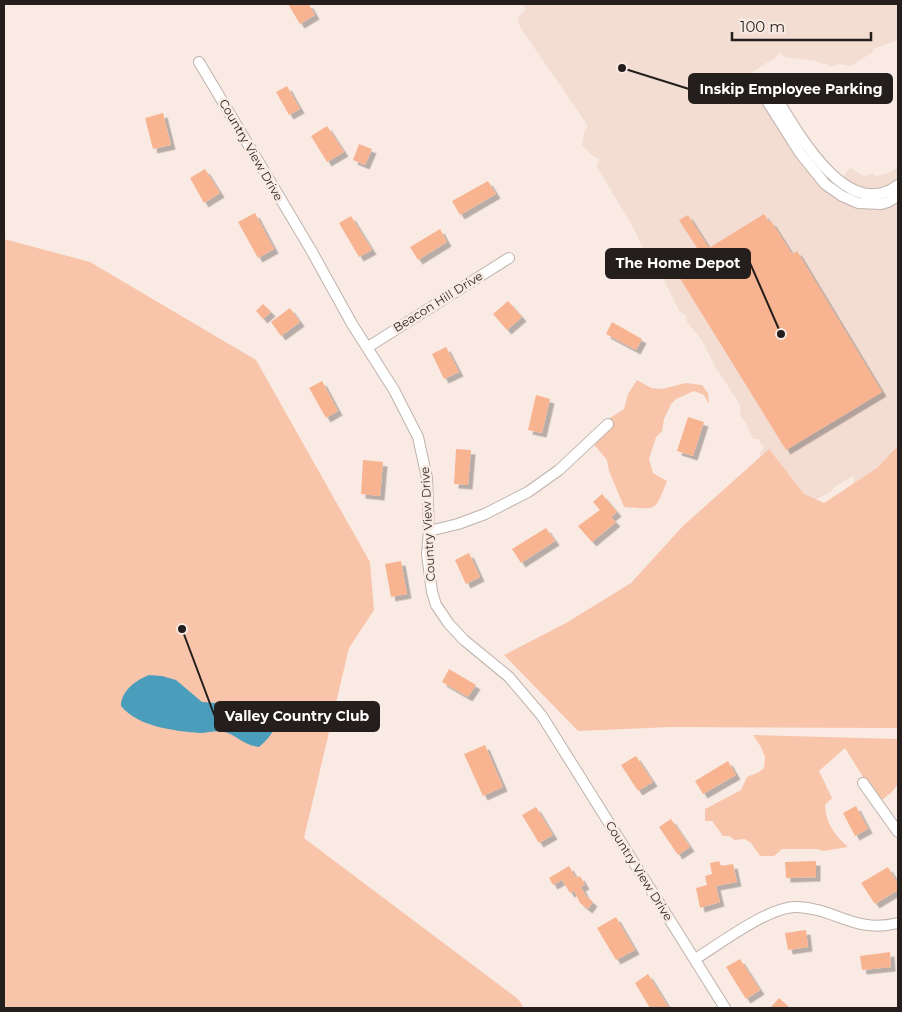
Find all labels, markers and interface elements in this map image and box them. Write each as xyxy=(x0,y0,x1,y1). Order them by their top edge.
scale bar xyxy=(732,10,871,42)
text: 100 m xyxy=(740,17,785,36)
callout: Inskip Employee Parking xyxy=(689,74,892,103)
text: Inskip Employee Parking xyxy=(700,80,882,98)
street label: Country View Drive xyxy=(216,96,287,203)
callout: The Home Depot xyxy=(606,249,750,278)
text: The Home Depot xyxy=(616,254,740,272)
street label: Beacon Hill Drive xyxy=(390,268,485,335)
street label: Country View Drive xyxy=(417,466,438,582)
callout: Valley Country Club xyxy=(215,702,379,731)
text: Valley Country Club xyxy=(224,707,369,725)
street label: Country View Drive xyxy=(603,818,676,923)

